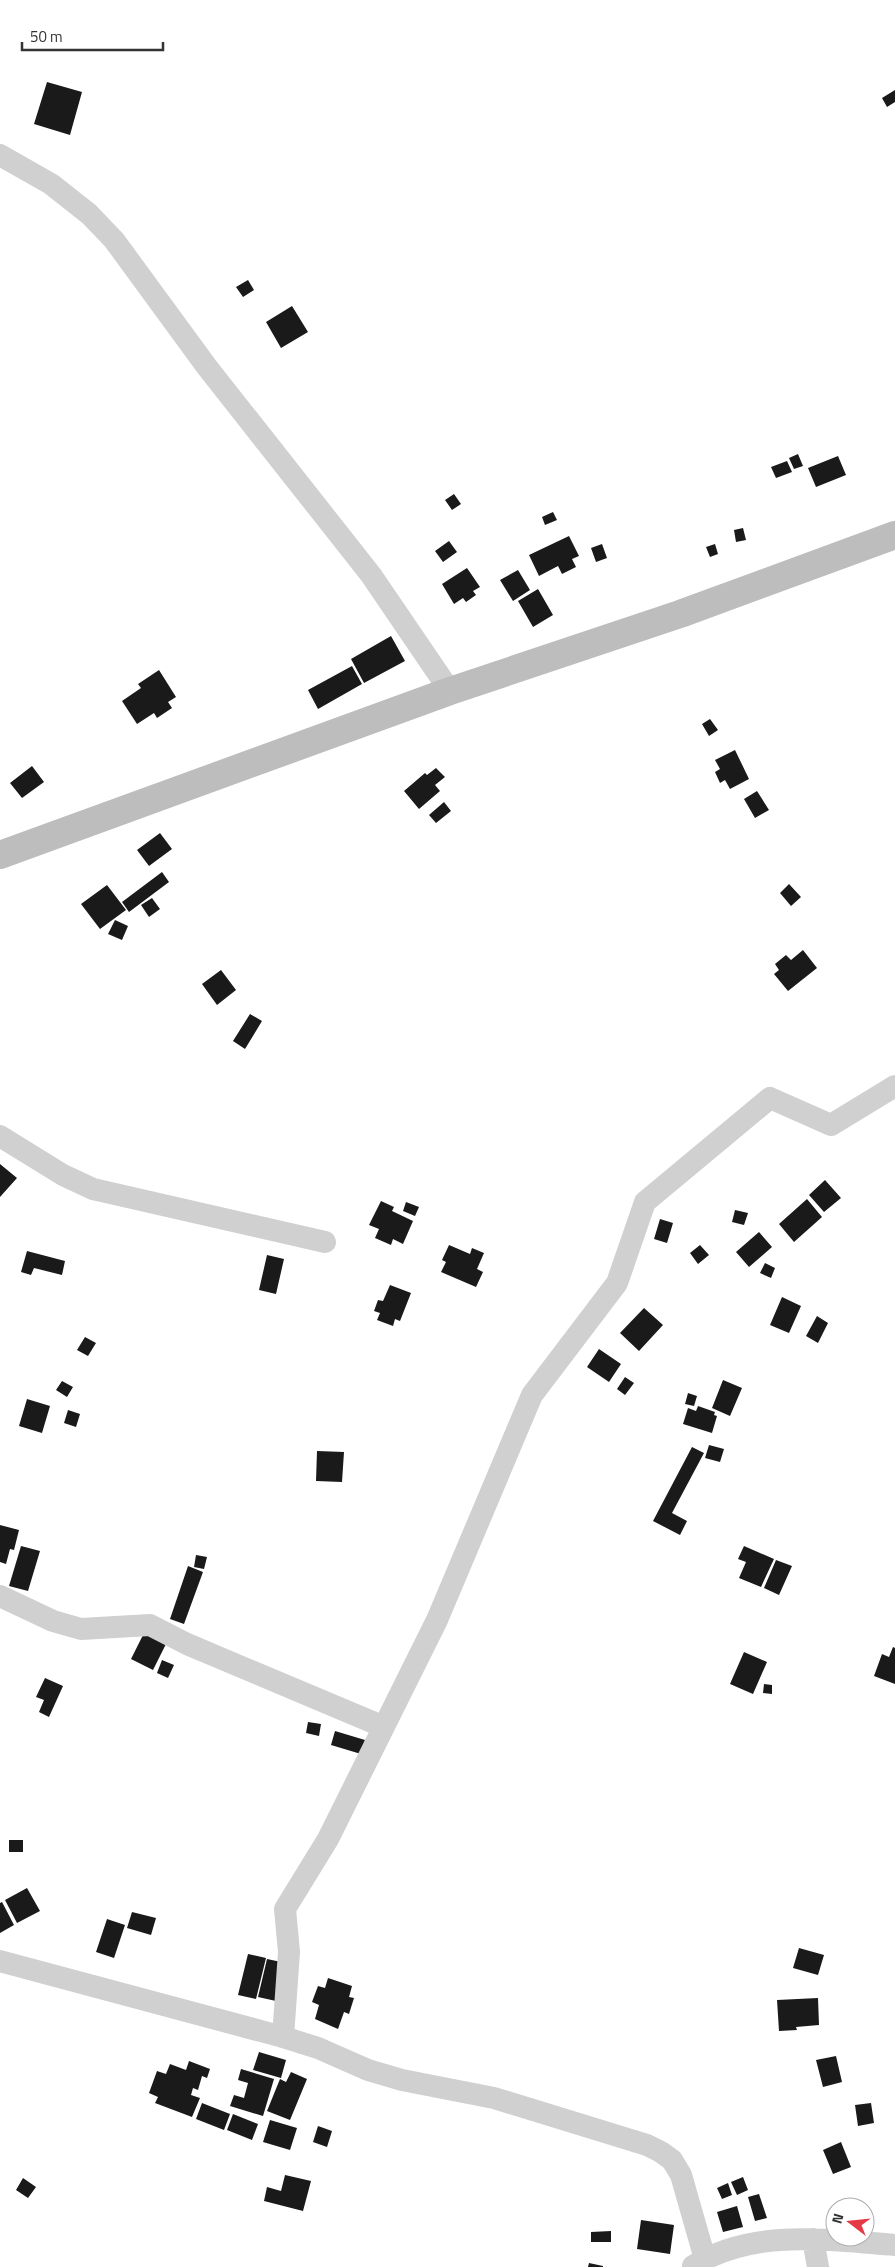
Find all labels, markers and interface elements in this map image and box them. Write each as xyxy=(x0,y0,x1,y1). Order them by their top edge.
scale bar xyxy=(22,20,164,52)
text: 50 m xyxy=(30,25,63,48)
north arrow xyxy=(825,2197,875,2247)
text: N xyxy=(826,2211,848,2226)

